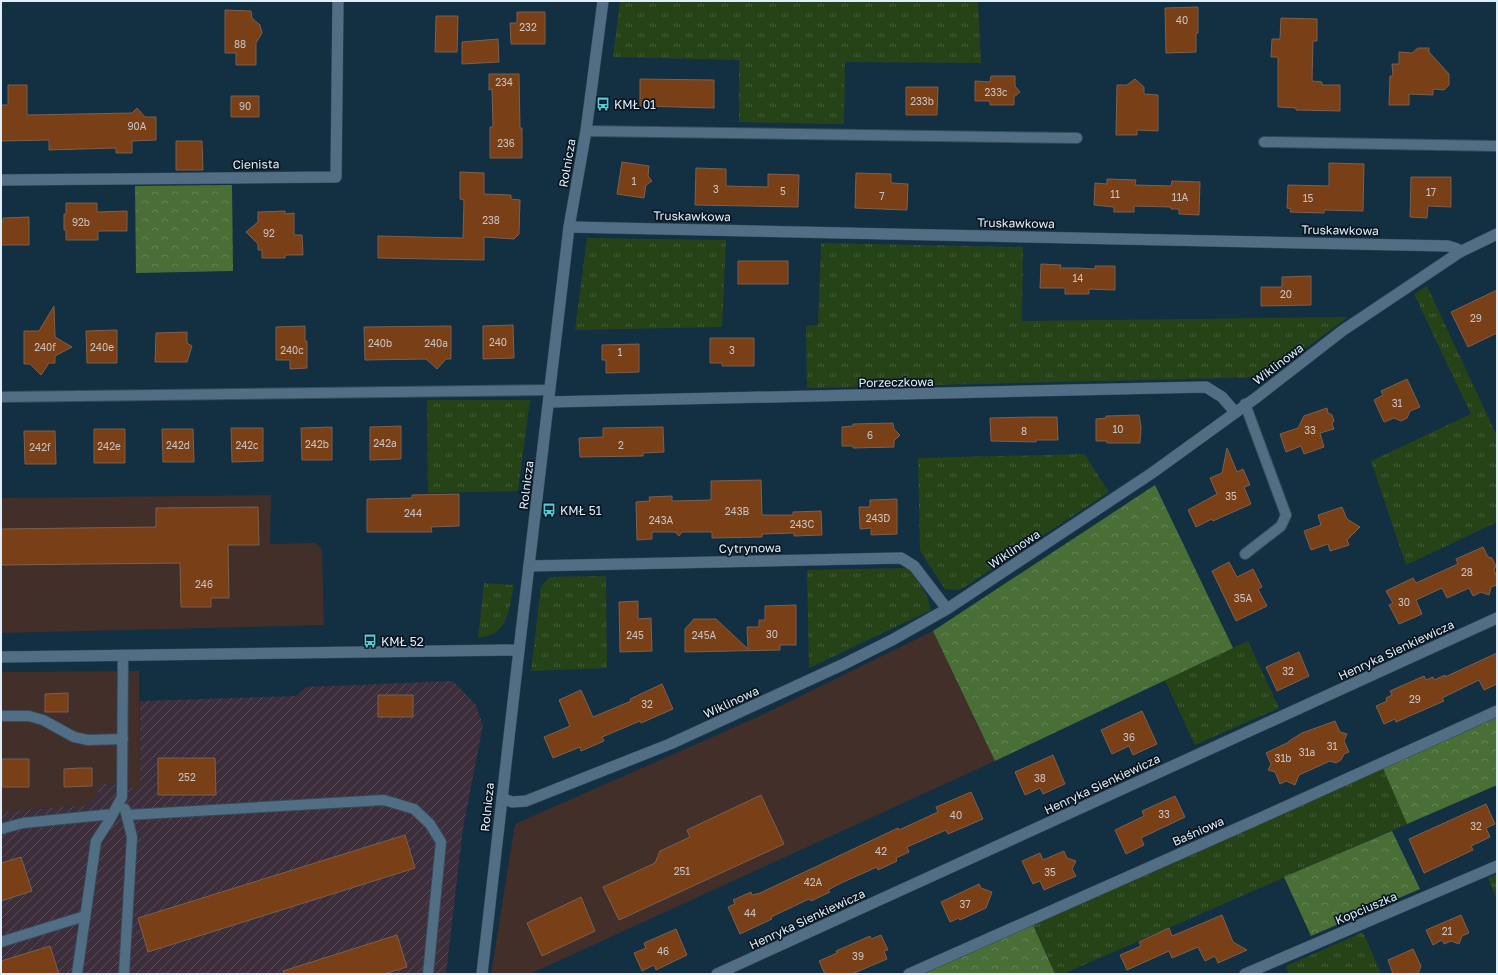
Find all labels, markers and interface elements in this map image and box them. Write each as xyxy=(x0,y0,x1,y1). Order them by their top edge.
house number: 40 xyxy=(1176,14,1188,26)
house number: 232 xyxy=(519,21,537,33)
house number: 88 xyxy=(234,38,246,50)
house number: 234 xyxy=(495,76,513,88)
house number: 233c xyxy=(985,86,1008,98)
house number: 233b xyxy=(910,95,934,107)
bus stop icon: KMŁ 01 xyxy=(595,96,611,112)
place label: KMŁ 01 xyxy=(614,97,656,112)
house number: 90 xyxy=(239,100,251,112)
house number: 90A xyxy=(128,120,147,132)
house number: 236 xyxy=(497,137,515,149)
street label: Rolnicza xyxy=(555,138,579,188)
street label: Cienista xyxy=(232,156,280,172)
house number: 1 xyxy=(632,175,637,187)
house number: 3 xyxy=(713,183,719,195)
house number: 5 xyxy=(780,185,786,197)
house number: 17 xyxy=(1426,186,1436,198)
house number: 11 xyxy=(1110,188,1120,200)
house number: 7 xyxy=(879,190,885,202)
house number: 11A xyxy=(1172,191,1188,203)
house number: 15 xyxy=(1303,192,1314,204)
street label: Truskawkowa xyxy=(653,208,731,224)
house number: 238 xyxy=(482,214,500,226)
street label: Truskawkowa xyxy=(977,215,1055,231)
house number: 92b xyxy=(72,216,90,228)
street label: Truskawkowa xyxy=(1301,222,1379,238)
house number: 92 xyxy=(263,227,275,239)
house number: 14 xyxy=(1073,272,1083,284)
house number: 20 xyxy=(1280,288,1292,300)
house number: 29 xyxy=(1470,312,1482,324)
house number: 240 xyxy=(489,336,507,348)
house number: 240b xyxy=(368,337,392,349)
house number: 240a xyxy=(424,337,448,349)
street label: Wiklinowa xyxy=(1250,340,1306,388)
house number: 240f xyxy=(34,341,56,353)
house number: 240e xyxy=(90,341,114,353)
house number: 240c xyxy=(280,344,304,356)
house number: 3 xyxy=(729,344,735,356)
house number: 1 xyxy=(618,346,623,358)
street label: Porzeczkowa xyxy=(858,374,934,390)
house number: 31 xyxy=(1392,397,1402,409)
house number: 10 xyxy=(1112,423,1124,435)
house number: 33 xyxy=(1304,424,1316,436)
house number: 8 xyxy=(1021,425,1027,437)
house number: 6 xyxy=(867,429,873,441)
house number: 242a xyxy=(373,437,397,449)
house number: 242b xyxy=(305,438,329,450)
house number: 242d xyxy=(166,439,190,451)
house number: 242c xyxy=(235,439,259,451)
house number: 2 xyxy=(618,439,624,451)
house number: 242e xyxy=(97,440,121,452)
house number: 242f xyxy=(29,441,51,453)
street label: Rolnicza xyxy=(516,460,536,510)
house number: 35 xyxy=(1225,490,1237,502)
bus stop icon: KMŁ 51 xyxy=(541,502,557,518)
place label: KMŁ 51 xyxy=(560,503,602,518)
house number: 243B xyxy=(725,505,750,517)
house number: 244 xyxy=(404,507,422,519)
house number: 243D xyxy=(866,512,890,524)
house number: 243A xyxy=(649,514,674,526)
house number: 243C xyxy=(790,518,814,530)
street label: Wiklinowa xyxy=(985,526,1043,572)
street label: Cytrynowa xyxy=(719,540,781,556)
house number: 28 xyxy=(1461,566,1473,578)
house number: 246 xyxy=(195,578,213,590)
house number: 35A xyxy=(1234,592,1252,604)
house number: 30 xyxy=(1398,596,1410,608)
street label: Henryka Sienkiewicza xyxy=(1336,617,1456,683)
house number: 30 xyxy=(766,628,778,640)
house number: 245 xyxy=(626,629,644,641)
house number: 245A xyxy=(692,629,716,641)
bus stop icon: KMŁ 52 xyxy=(362,633,378,649)
place label: KMŁ 52 xyxy=(381,634,424,649)
house number: 32 xyxy=(1282,665,1294,677)
street label: Wiklinowa xyxy=(701,683,761,721)
house number: 29 xyxy=(1409,693,1421,705)
house number: 32 xyxy=(641,698,653,710)
house number: 36 xyxy=(1123,731,1135,743)
house number: 31 xyxy=(1327,740,1337,752)
house number: 31a xyxy=(1299,746,1315,758)
street label: Henryka Sienkiewicza xyxy=(1042,751,1162,817)
house number: 31b xyxy=(1275,752,1291,764)
house number: 252 xyxy=(178,771,196,783)
house number: 38 xyxy=(1034,772,1046,784)
street label: Rolnicza xyxy=(477,782,497,832)
house number: 33 xyxy=(1158,808,1170,820)
house number: 40 xyxy=(950,809,962,821)
street label: Baśniowa xyxy=(1170,813,1226,849)
house number: 32 xyxy=(1470,820,1482,832)
house number: 42 xyxy=(875,845,887,857)
house number: 251 xyxy=(674,865,690,877)
house number: 35 xyxy=(1044,866,1056,878)
house number: 42A xyxy=(804,876,823,888)
street label: Henryka Sienkiewicza xyxy=(747,886,867,952)
street label: Kopciuszka xyxy=(1333,888,1399,928)
house number: 37 xyxy=(959,898,971,910)
house number: 44 xyxy=(744,907,756,919)
house number: 21 xyxy=(1442,925,1452,937)
house number: 46 xyxy=(657,945,669,957)
house number: 39 xyxy=(852,950,864,962)

